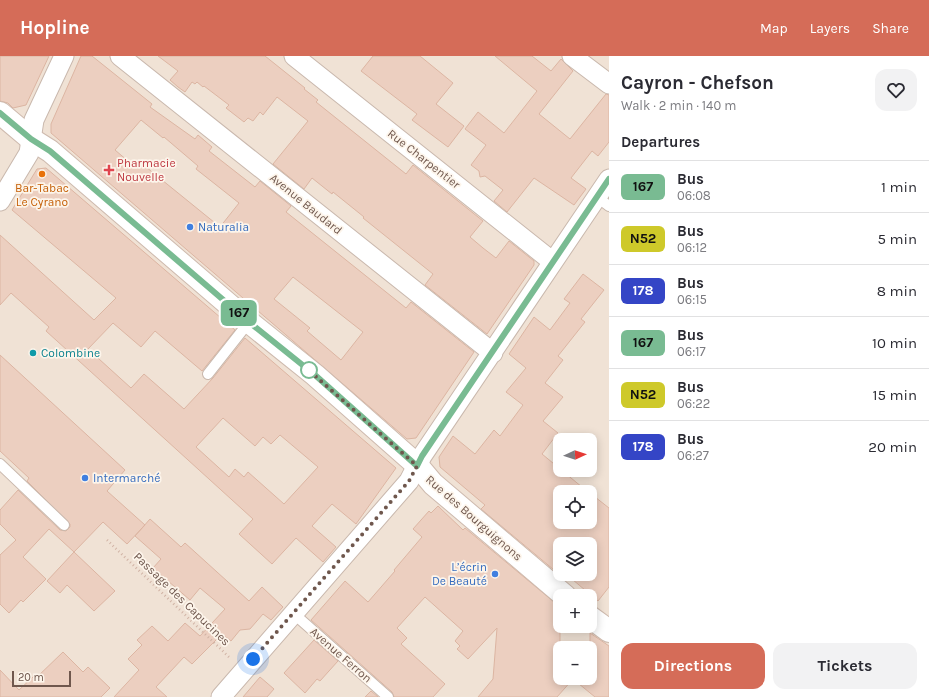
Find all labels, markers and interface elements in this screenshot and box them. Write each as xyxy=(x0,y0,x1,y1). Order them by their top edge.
text: Hopline xyxy=(20,17,90,39)
text: Map xyxy=(760,20,788,37)
text: Layers xyxy=(810,20,850,37)
text: Share xyxy=(872,20,909,37)
button: heart xyxy=(875,69,917,111)
text: Cayron - Chefson xyxy=(621,72,774,94)
text: Walk · 2 min · 140 m xyxy=(621,98,736,113)
street label: Rue Charpentier xyxy=(385,126,464,192)
text: Departures xyxy=(621,133,700,151)
place label: Pharmacie Nouvelle xyxy=(117,156,176,184)
marker: Pharmacie Nouvelle xyxy=(104,165,114,175)
marker: Bar-Tabac Le Cyrano xyxy=(37,169,47,179)
text: Bus xyxy=(677,170,704,188)
street label: Avenue Baudard xyxy=(267,171,345,237)
text: 167 xyxy=(633,178,653,195)
text: 1 min xyxy=(881,178,917,196)
place label: Bar-Tabac Le Cyrano xyxy=(15,181,69,209)
text: 06:08 xyxy=(677,188,711,203)
place label: Naturalia xyxy=(198,220,249,234)
marker: Naturalia xyxy=(185,222,195,232)
text: Bus xyxy=(677,222,704,240)
text: N52 xyxy=(630,230,656,247)
text: 5 min xyxy=(877,230,917,248)
text: 06:12 xyxy=(677,240,707,255)
text: Bus xyxy=(677,274,704,292)
text: 178 xyxy=(632,282,654,299)
text: 8 min xyxy=(877,282,917,300)
text: 06:15 xyxy=(677,292,707,307)
line badge: 167 xyxy=(216,300,262,326)
text: 167 xyxy=(229,304,249,321)
text: Bus xyxy=(677,326,704,344)
text: 167 xyxy=(633,334,653,351)
text: 10 min xyxy=(872,334,917,352)
text: 06:17 xyxy=(677,344,706,359)
place label: Colombine xyxy=(41,346,100,360)
marker: Colombine xyxy=(28,348,38,358)
unlabelled marker xyxy=(300,361,318,379)
text: Bus xyxy=(677,378,704,396)
text: N52 xyxy=(630,386,656,403)
text: 15 min xyxy=(872,386,917,404)
text: 06:22 xyxy=(677,396,710,411)
text: Bus xyxy=(677,430,704,448)
north arrow xyxy=(553,433,597,477)
map controls xyxy=(553,433,597,685)
text: 178 xyxy=(632,438,654,455)
text: 20 min xyxy=(868,438,917,456)
text: 06:27 xyxy=(677,448,709,463)
place label: Intermarché xyxy=(93,471,160,485)
street label: Rue des Bourguignons xyxy=(423,472,525,564)
marker: Intermarché xyxy=(80,473,90,483)
button: locate xyxy=(553,485,597,529)
button: layers xyxy=(553,537,597,581)
street label: Passage des Capucines xyxy=(131,549,233,649)
place label: L’écrin De Beauté xyxy=(432,560,487,588)
marker: L’écrin De Beauté xyxy=(490,569,500,579)
button: + xyxy=(553,589,597,633)
street label: Avenue Ferron xyxy=(307,624,375,686)
button: − xyxy=(553,641,597,685)
button: Directions xyxy=(621,643,765,689)
button: Tickets xyxy=(773,643,917,689)
your location xyxy=(243,649,263,669)
scale bar xyxy=(12,669,71,688)
text: 20 m xyxy=(18,671,44,684)

